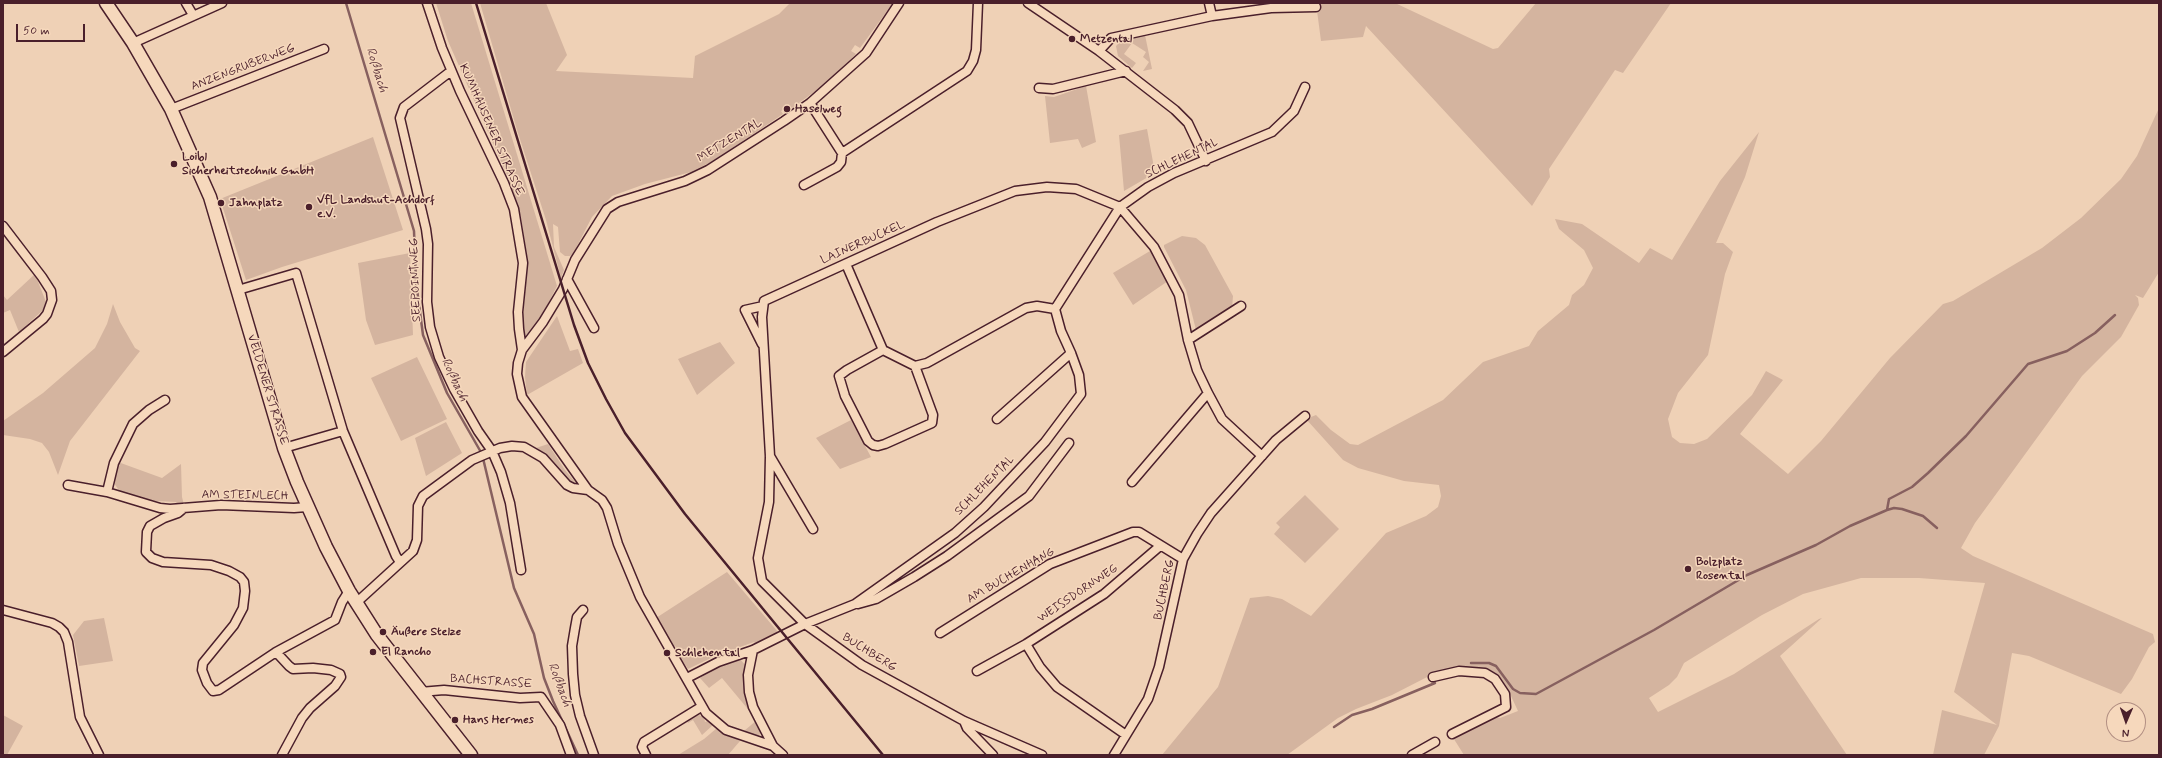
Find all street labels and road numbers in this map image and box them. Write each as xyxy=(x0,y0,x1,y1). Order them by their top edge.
street label: ANZENGRUBERWEG xyxy=(189,42,297,94)
street label: KUMHAUSENER STRASSE xyxy=(455,62,527,198)
street label: METZENTAL xyxy=(695,116,765,166)
street label: SCHLEHENTAL xyxy=(1143,136,1221,182)
street label: LAINERBUCKEL xyxy=(819,218,907,268)
street label: SEEPOINTWEG xyxy=(407,238,425,322)
street label: VELDENER STRASSE xyxy=(243,333,291,447)
street label: SCHLEHENTAL xyxy=(952,453,1018,519)
street label: AM STEINLECH xyxy=(201,488,289,504)
street label: AM BUCHENHANG xyxy=(965,545,1057,607)
street label: BUCHBERG xyxy=(1152,558,1178,622)
street label: WEISSDORNWEG xyxy=(1035,562,1121,626)
street label: BUCHBERG xyxy=(839,631,899,675)
street label: BACHSTRASSE xyxy=(450,672,532,692)

